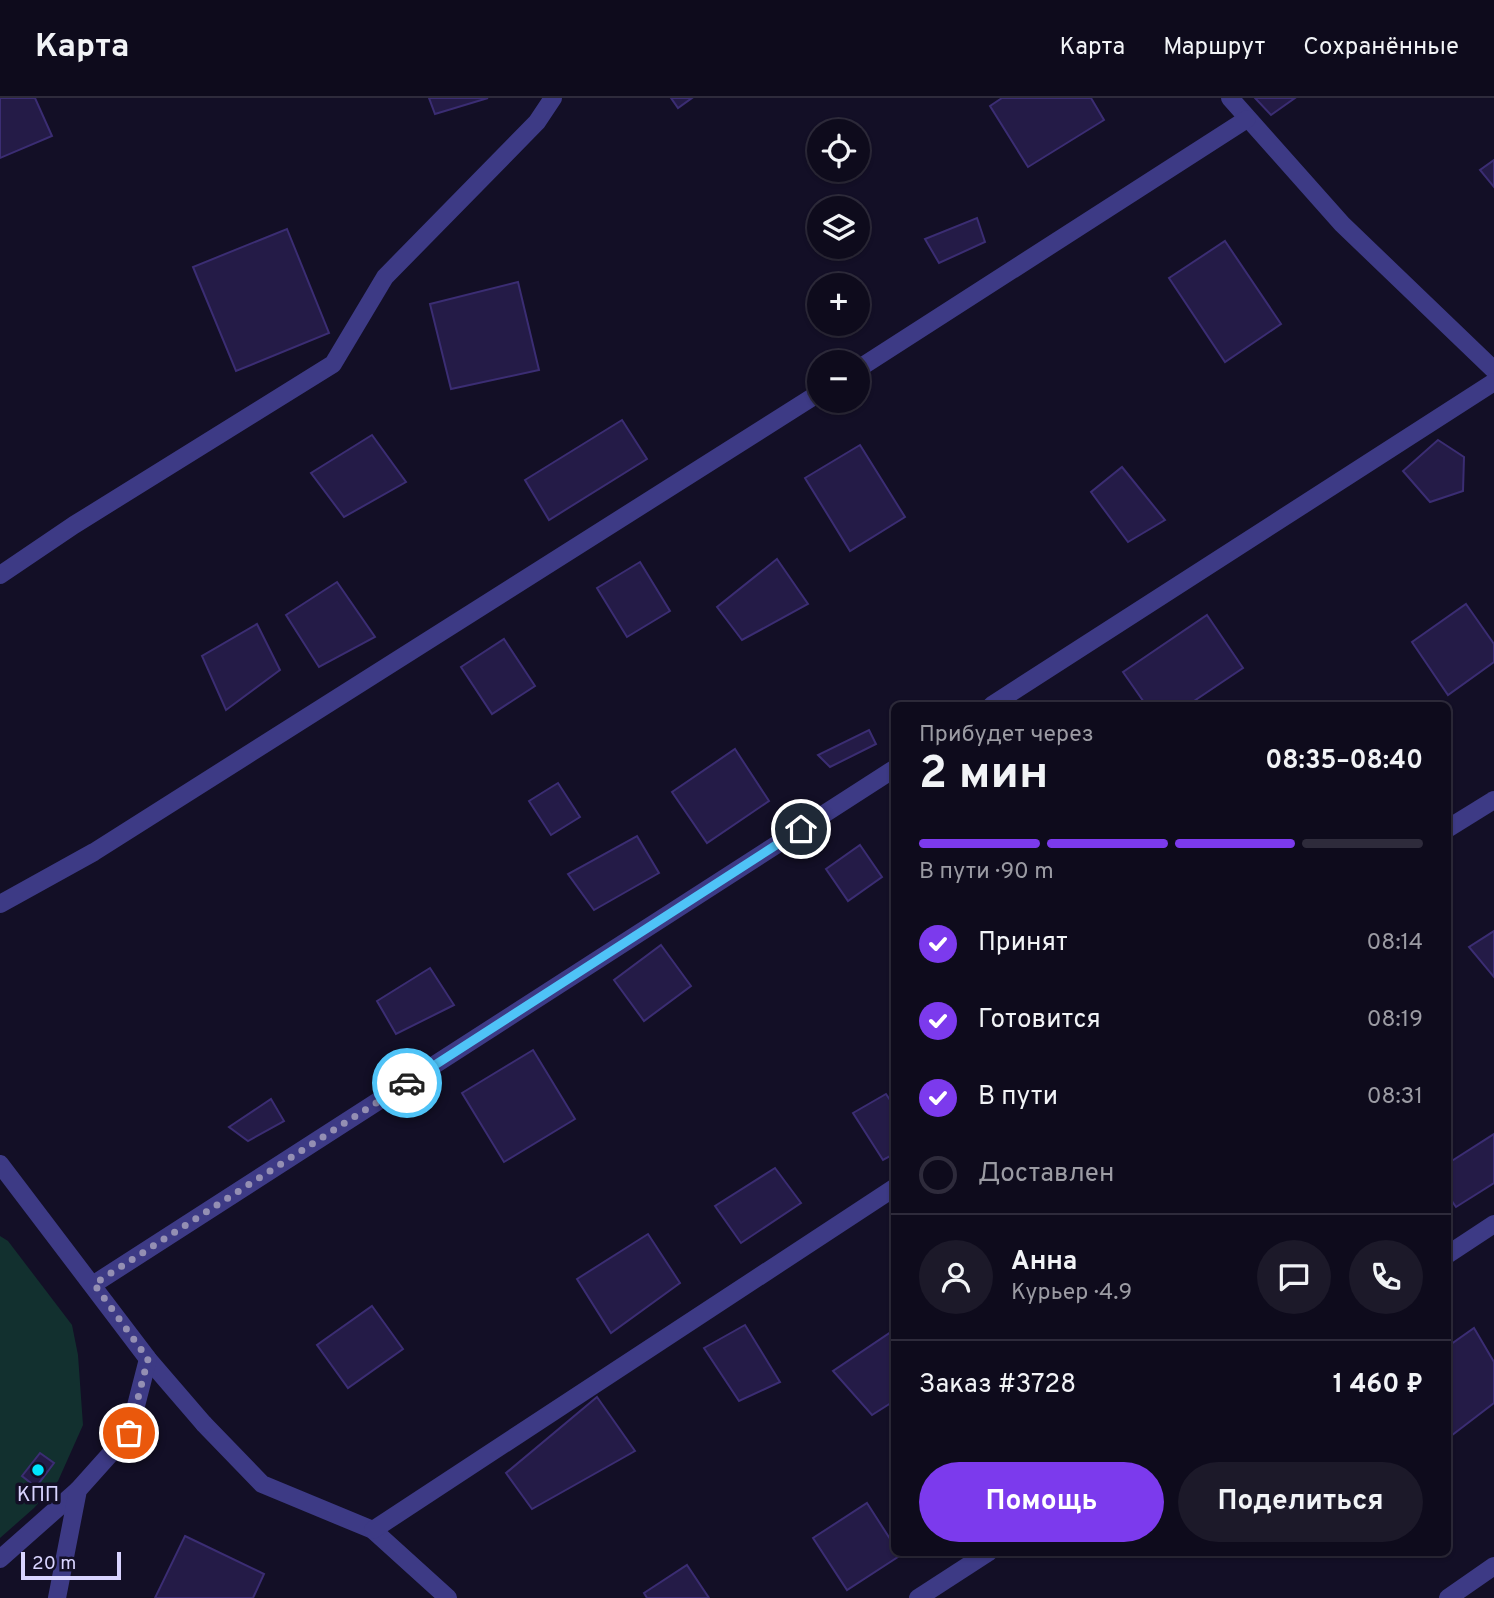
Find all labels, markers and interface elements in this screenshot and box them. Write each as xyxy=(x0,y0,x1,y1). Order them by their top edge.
text: Карта xyxy=(35,27,129,69)
text: Карта xyxy=(1059,33,1125,63)
text: Маршрут xyxy=(1163,33,1265,63)
text: Сохранённые xyxy=(1303,33,1459,63)
map controls xyxy=(807,119,870,413)
button: locate xyxy=(807,119,870,182)
button: layers xyxy=(807,196,870,259)
button: + xyxy=(807,273,870,336)
button: − xyxy=(807,350,870,413)
text: Прибудет через xyxy=(919,721,1094,750)
text: 08:35–08:40 xyxy=(1265,745,1423,778)
text: 2 мин xyxy=(919,746,1048,805)
pin xyxy=(771,799,831,859)
icon: home xyxy=(782,810,820,848)
text: В пути · 90 m xyxy=(919,858,1054,887)
icon: check xyxy=(919,925,957,963)
text: Принят xyxy=(978,927,1068,960)
text: 08:14 xyxy=(1367,929,1423,958)
icon: check xyxy=(919,1002,957,1040)
text: Готовится xyxy=(978,1004,1101,1037)
text: 08:19 xyxy=(1367,1006,1423,1035)
courier xyxy=(372,1048,442,1118)
icon: car xyxy=(388,1064,426,1102)
icon: check xyxy=(919,1079,957,1117)
text: В пути xyxy=(978,1081,1058,1114)
text: 08:31 xyxy=(1367,1083,1423,1112)
text: Доставлен xyxy=(978,1158,1114,1191)
button: person xyxy=(919,1240,993,1314)
button: chat xyxy=(1257,1240,1331,1314)
button: phone xyxy=(1349,1240,1423,1314)
text: Анна xyxy=(1011,1246,1077,1279)
text: Курьер · 4.9 xyxy=(1011,1279,1132,1308)
text: Заказ #3728 xyxy=(919,1369,1076,1402)
text: 1 460 ₽ xyxy=(1333,1369,1423,1402)
pin xyxy=(99,1403,159,1463)
icon: bag xyxy=(110,1414,148,1452)
marker: КПП xyxy=(30,1462,46,1478)
button: Помощь xyxy=(919,1462,1164,1542)
button: Поделиться xyxy=(1178,1462,1423,1542)
place label: КПП xyxy=(17,1482,59,1509)
scale bar xyxy=(21,1549,121,1581)
text: 20 m xyxy=(32,1552,76,1576)

